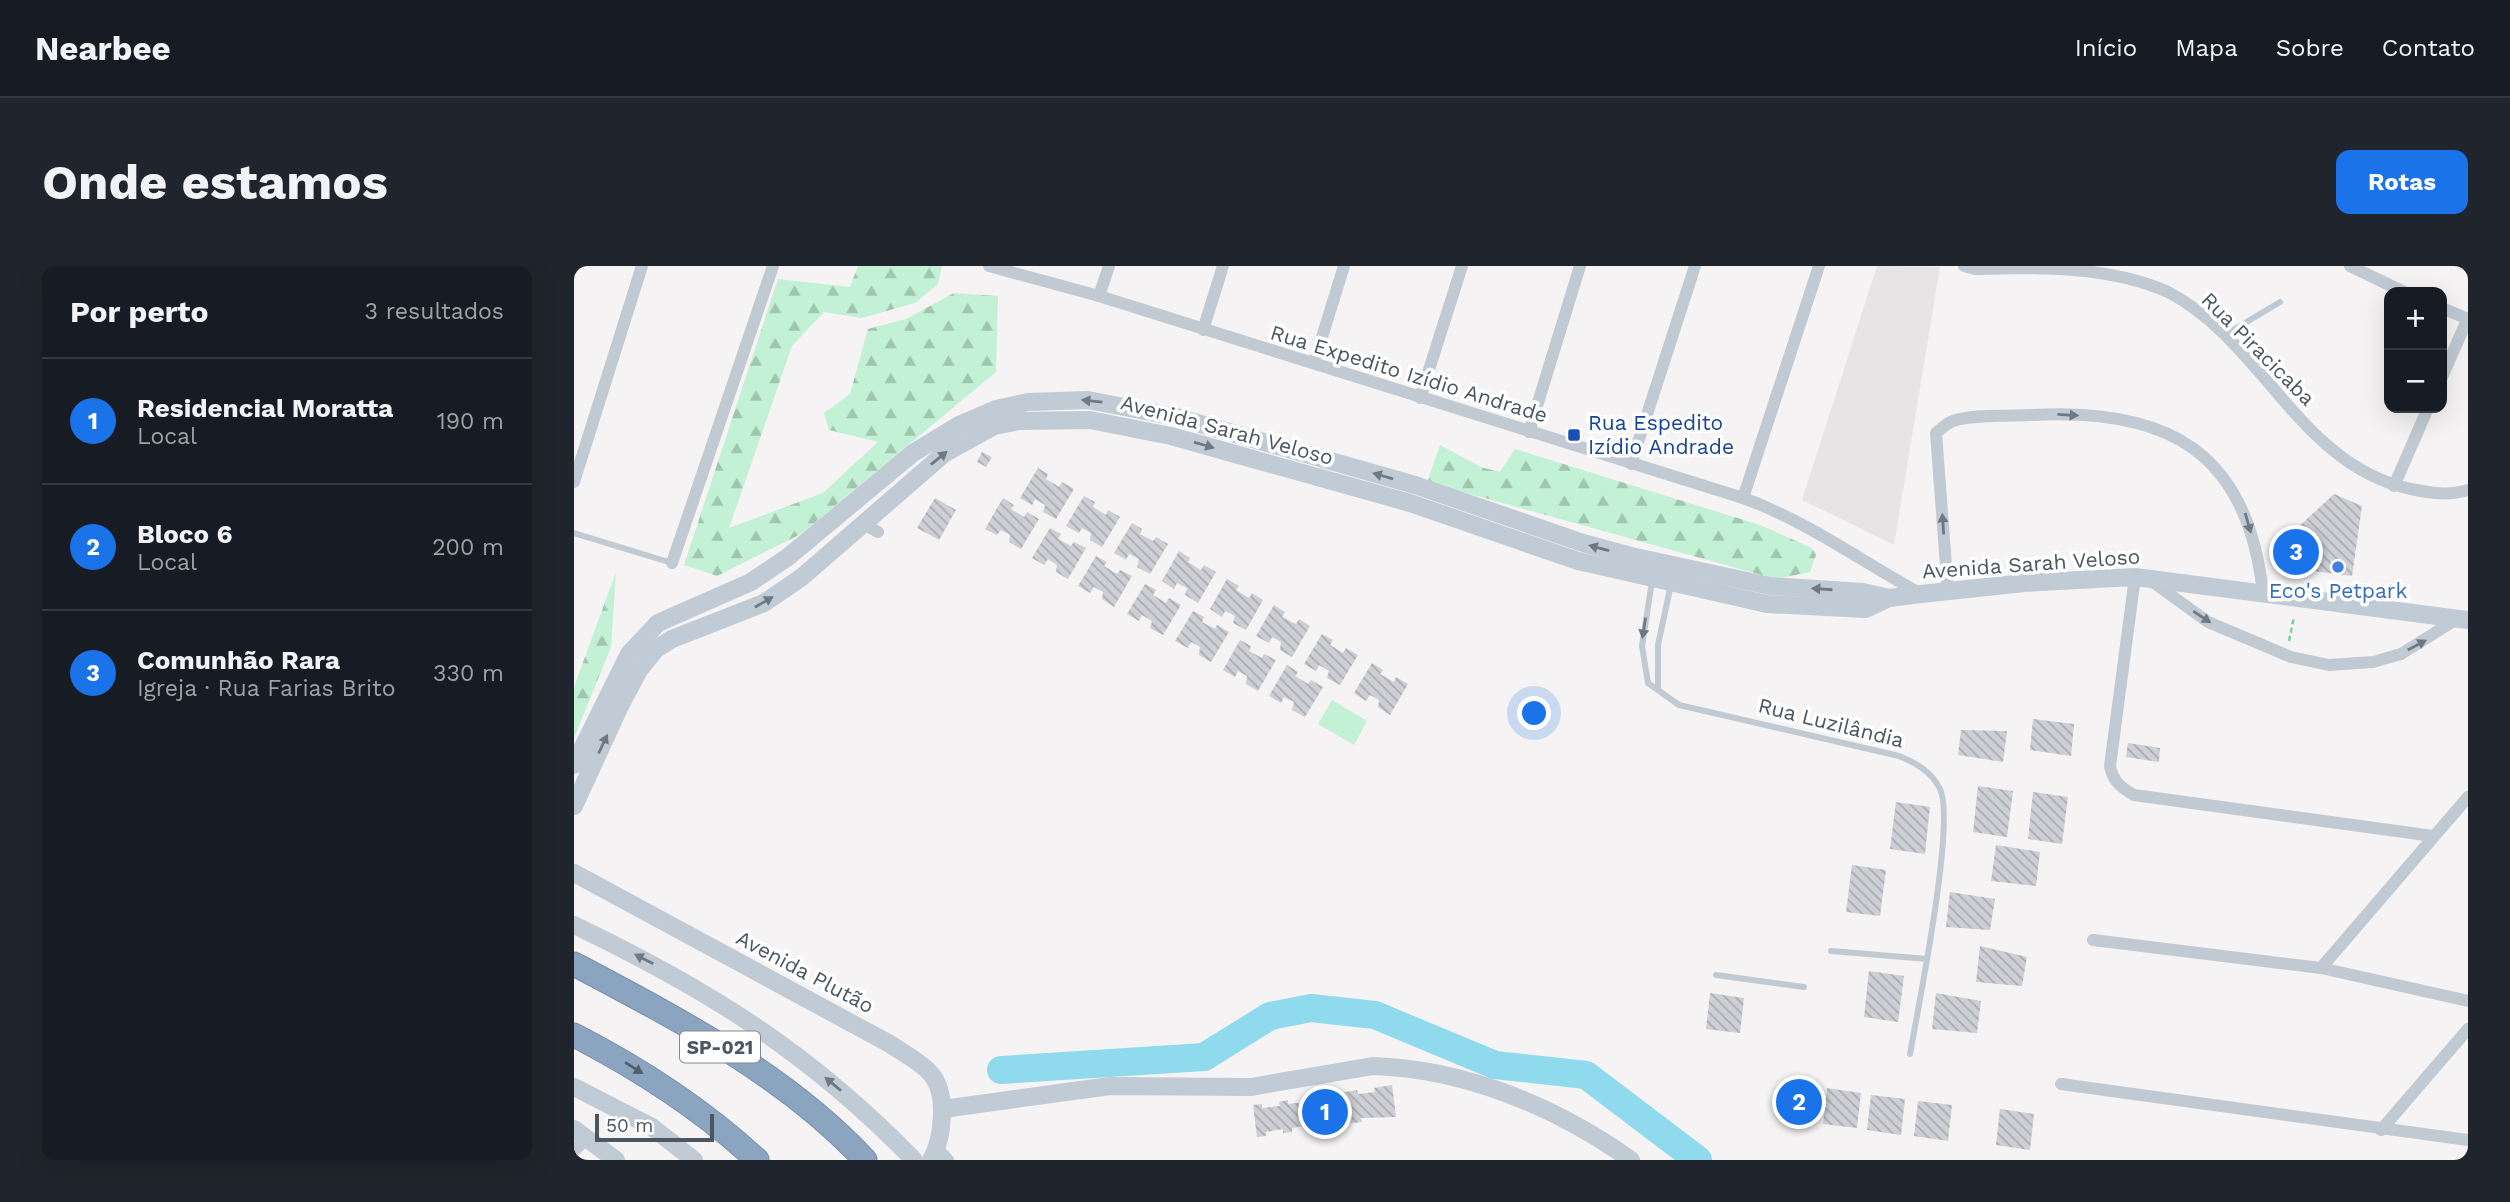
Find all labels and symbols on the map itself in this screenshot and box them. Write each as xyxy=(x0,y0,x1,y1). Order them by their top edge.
street label: Rua Piracicaba xyxy=(2197,287,2320,411)
street label: Rua Expedito Izídio Andrade xyxy=(1268,319,1551,428)
street label: Avenida Sarah Veloso xyxy=(1118,389,1336,470)
one-way arrow xyxy=(1081,396,1103,407)
one-way arrow xyxy=(2057,409,2079,420)
place label: Rua Espedito Izídio Andrade xyxy=(1588,410,1734,459)
marker: Rua Espedito Izídio Andrade xyxy=(1566,427,1582,443)
one-way arrow xyxy=(1193,440,1215,451)
one-way arrow xyxy=(931,451,948,466)
one-way arrow xyxy=(1372,470,1393,480)
one-way arrow xyxy=(1937,513,1948,535)
one-way arrow xyxy=(2244,513,2254,534)
pin: 3 xyxy=(2273,526,2319,578)
one-way arrow xyxy=(1588,542,1609,552)
street label: Avenida Sarah Veloso xyxy=(1921,543,2141,584)
marker: Eco's Petpark xyxy=(2330,559,2346,575)
place label: Eco's Petpark xyxy=(2269,578,2407,603)
one-way arrow xyxy=(1811,583,1833,594)
one-way arrow xyxy=(754,596,773,608)
one-way arrow xyxy=(2192,611,2212,624)
one-way arrow xyxy=(1638,618,1649,640)
one-way arrow xyxy=(2407,639,2426,651)
street label: Rua Luzilândia xyxy=(1756,692,1907,753)
your location xyxy=(1517,696,1551,730)
one-way arrow xyxy=(597,734,609,754)
street label: Avenida Plutão xyxy=(732,925,878,1018)
one-way arrow xyxy=(634,953,654,964)
road number: SP-021 xyxy=(680,1032,760,1062)
one-way arrow xyxy=(624,1062,643,1075)
pin: 2 xyxy=(1776,1076,1822,1128)
one-way arrow xyxy=(825,1077,842,1092)
pin: 1 xyxy=(1302,1086,1348,1138)
scale bar xyxy=(595,1111,714,1143)

